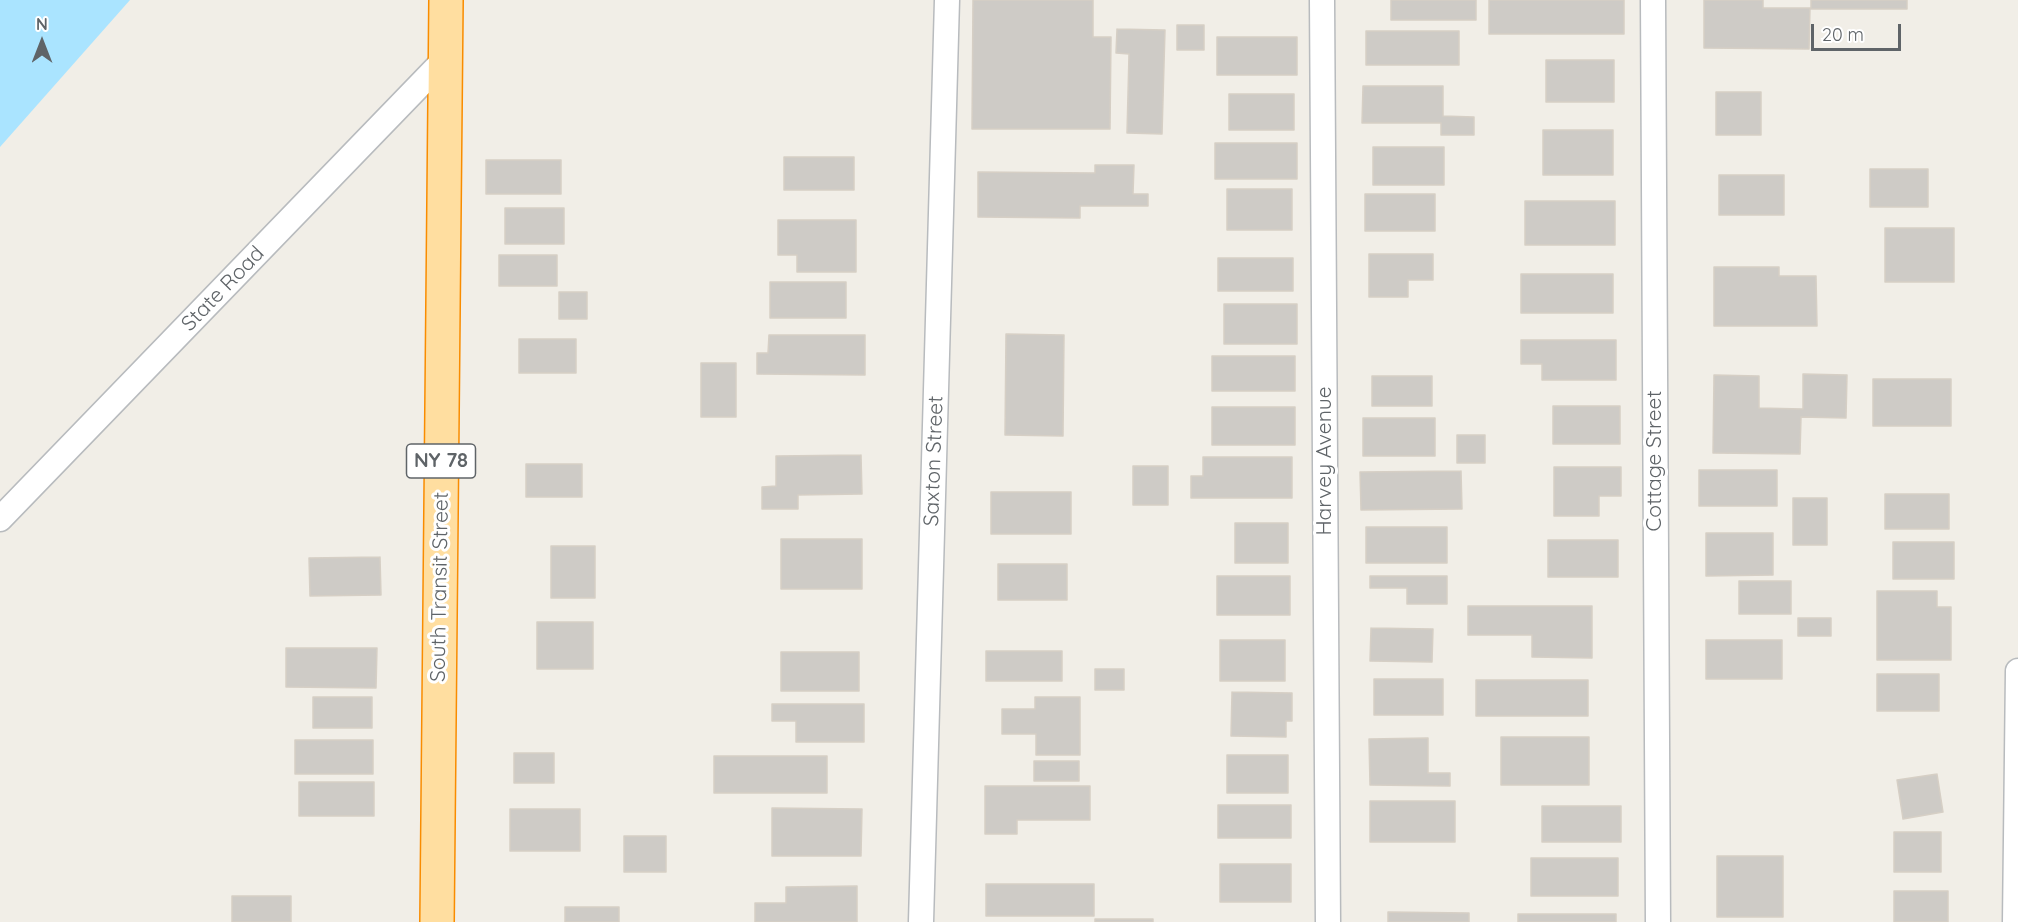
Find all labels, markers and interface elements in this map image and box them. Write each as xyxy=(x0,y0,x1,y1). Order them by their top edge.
north arrow xyxy=(12,12,72,72)
scale bar xyxy=(1814,12,1904,50)
text: N xyxy=(36,14,48,34)
text: 20 m xyxy=(1822,23,1864,46)
street label: State Road xyxy=(176,241,270,337)
street label: Harvey Avenue xyxy=(1312,386,1338,536)
street label: Cottage Street xyxy=(1642,390,1668,532)
street label: Saxton Street xyxy=(919,395,949,527)
road number: NY 78 xyxy=(406,444,476,478)
street label: South Transit Street xyxy=(426,492,454,682)

